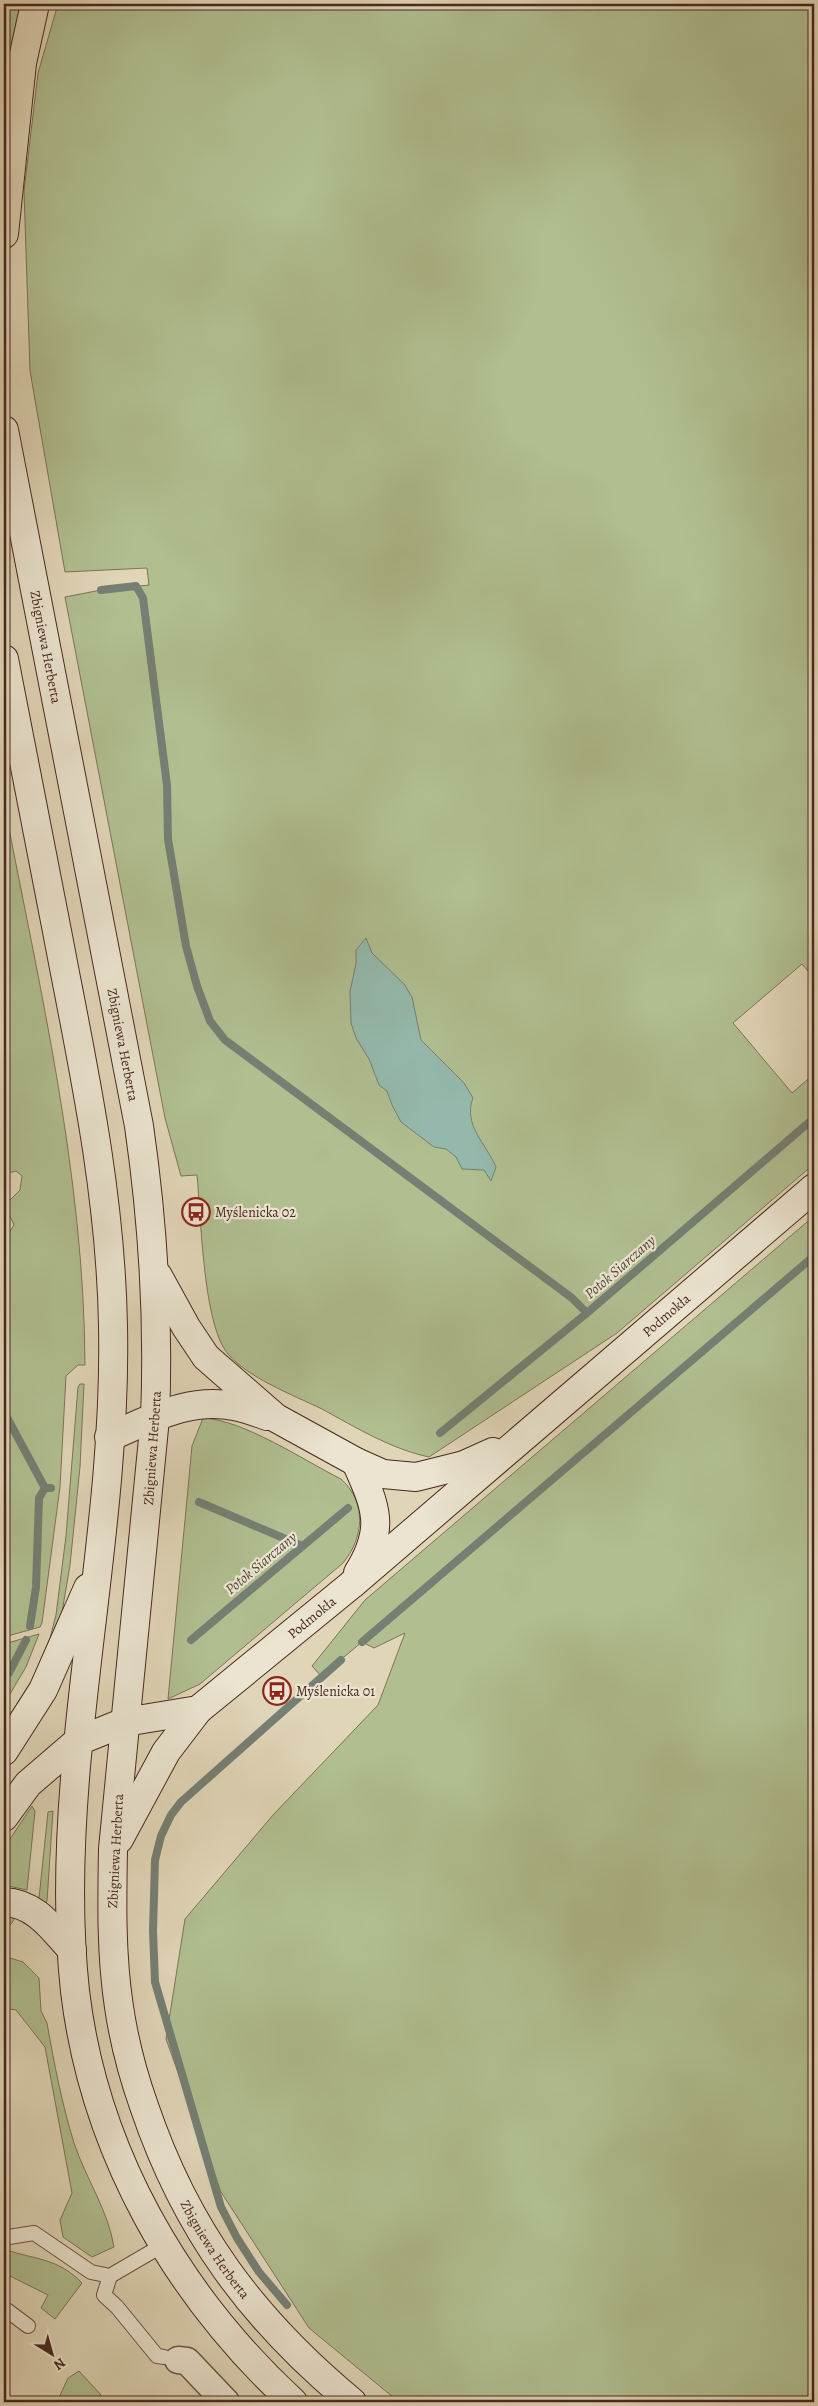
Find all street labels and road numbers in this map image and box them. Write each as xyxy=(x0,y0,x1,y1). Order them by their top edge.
street label: Zbigniewa Herberta xyxy=(25,589,66,706)
street label: Zbigniewa Herberta xyxy=(102,986,143,1103)
street label: Podmokła xyxy=(638,1289,695,1341)
street label: Zbigniewa Herberta xyxy=(139,1390,166,1506)
street label: Podmokła xyxy=(284,1592,340,1643)
street label: Zbigniewa Herberta xyxy=(103,1793,128,1909)
street label: Zbigniewa Herberta xyxy=(175,2197,254,2303)

